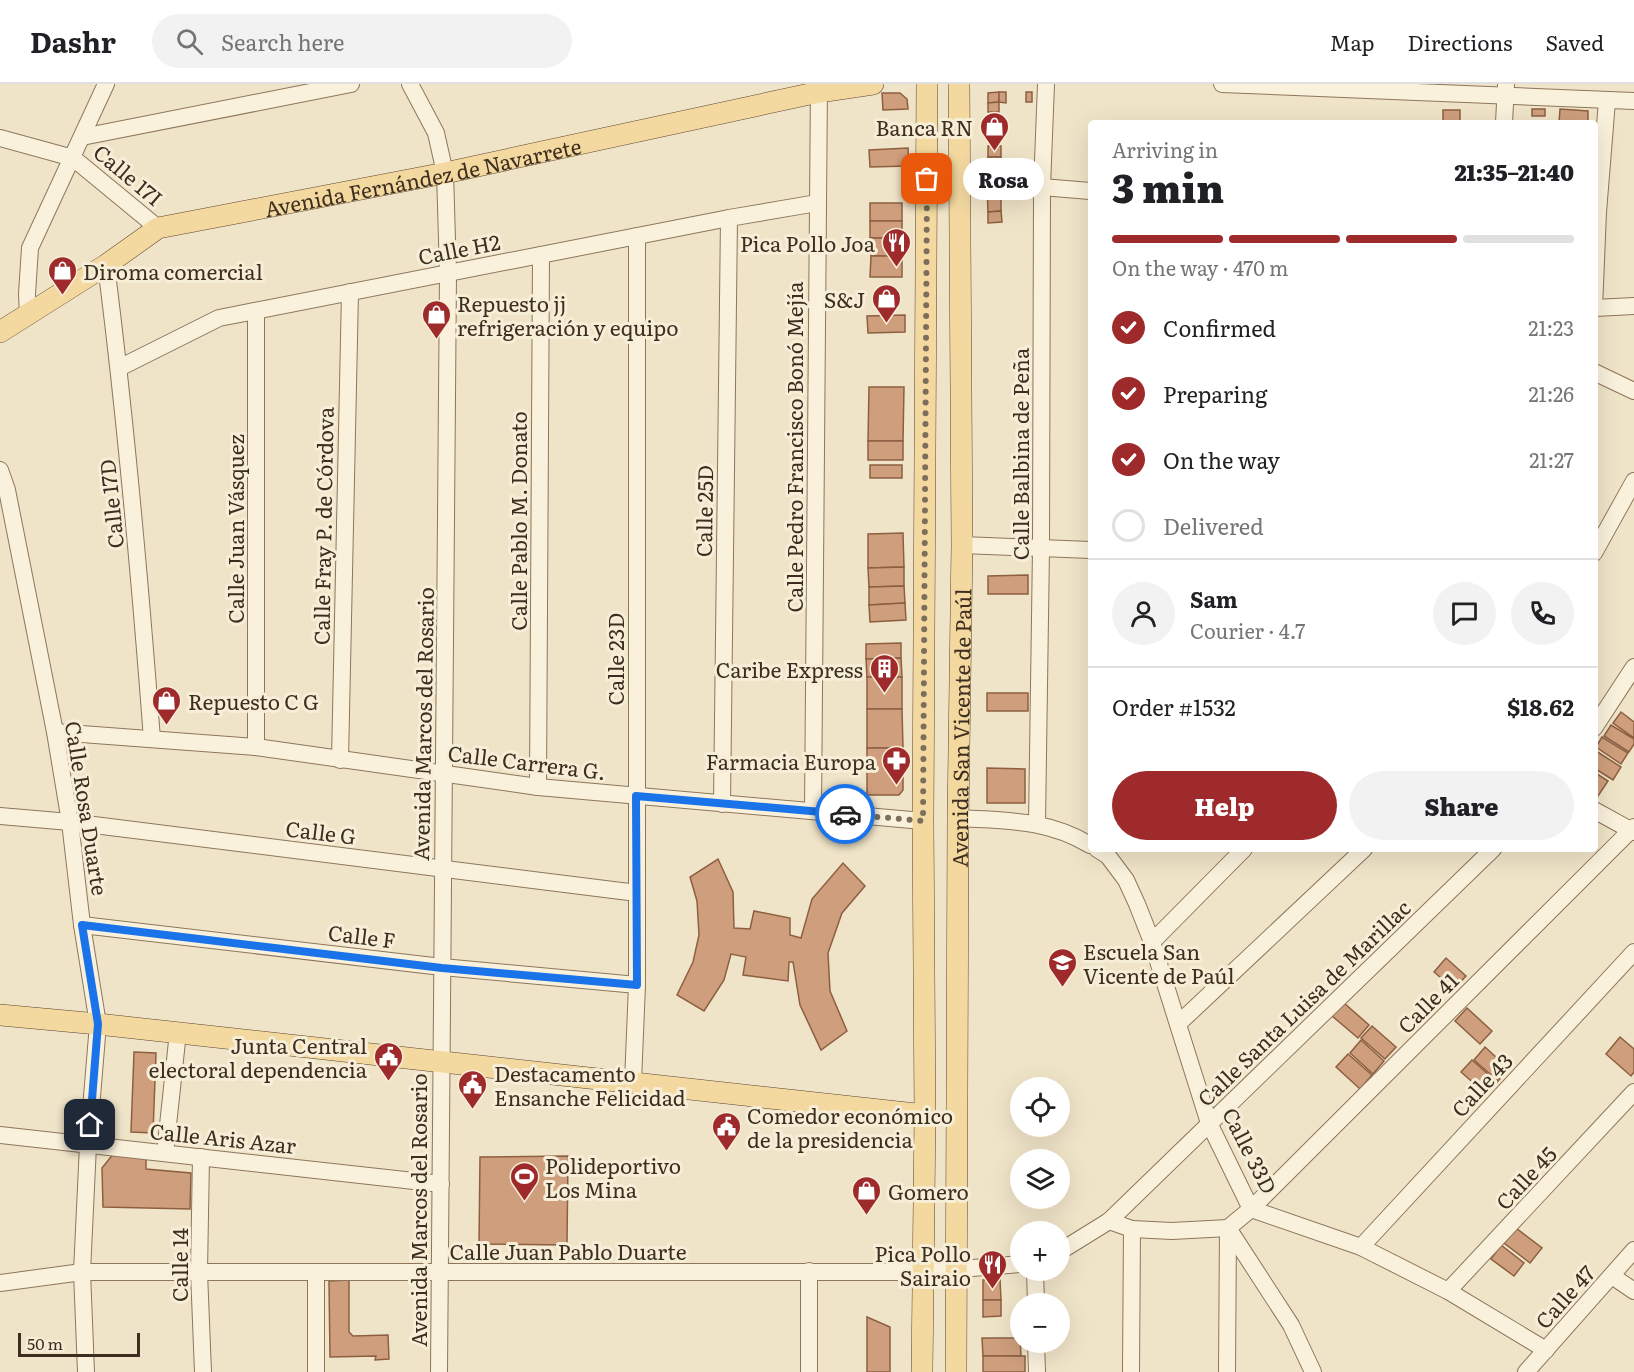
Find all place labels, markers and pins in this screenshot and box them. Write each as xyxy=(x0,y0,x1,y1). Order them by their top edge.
shop icon: Banca RN xyxy=(978,110,1010,152)
place label: Banca RN xyxy=(875,111,973,142)
pin xyxy=(901,153,952,204)
callout: Rosa xyxy=(963,158,1044,200)
restaurant icon: Pica Pollo Joa xyxy=(880,226,912,268)
place label: Pica Pollo Joa xyxy=(740,227,876,258)
shop icon: Diroma comercial xyxy=(46,254,78,296)
place label: Diroma comercial xyxy=(83,255,263,286)
shop icon: S&J xyxy=(870,282,902,324)
place label: S&J xyxy=(824,283,865,314)
place label: Repuesto jj refrigeración y equipo xyxy=(457,287,679,342)
shop icon: Repuesto jj refrigeración y equipo xyxy=(420,298,452,340)
building icon: Caribe Express xyxy=(868,652,900,694)
place label: Caribe Express xyxy=(716,653,863,684)
shop icon: Repuesto C G xyxy=(151,684,183,726)
place label: Repuesto C G xyxy=(188,685,319,716)
pharmacy icon: Farmacia Europa xyxy=(881,744,913,786)
place label: Farmacia Europa xyxy=(706,745,877,776)
place label: Escuela San Vicente de Paúl xyxy=(1083,935,1235,990)
school or university icon: Escuela San Vicente de Paúl xyxy=(1046,946,1078,988)
place label: Junta Central electoral dependencia xyxy=(149,1029,368,1084)
public building icon: Junta Central electoral dependencia xyxy=(372,1040,404,1082)
place label: Destacamento Ensanche Felicidad xyxy=(494,1057,686,1112)
public building icon: Destacamento Ensanche Felicidad xyxy=(457,1068,489,1110)
pin xyxy=(64,1099,115,1150)
place label: Comedor económico de la presidencia xyxy=(747,1099,953,1154)
public building icon: Comedor económico de la presidencia xyxy=(710,1110,742,1152)
place label: Polideportivo Los Mina xyxy=(545,1149,681,1204)
sports icon: Polideportivo Los Mina xyxy=(508,1160,540,1202)
shop icon: Gomero xyxy=(851,1174,883,1216)
place label: Gomero xyxy=(888,1175,969,1206)
place label: Pica Pollo Sairaio xyxy=(875,1237,971,1292)
restaurant icon: Pica Pollo Sairaio xyxy=(976,1248,1008,1290)

